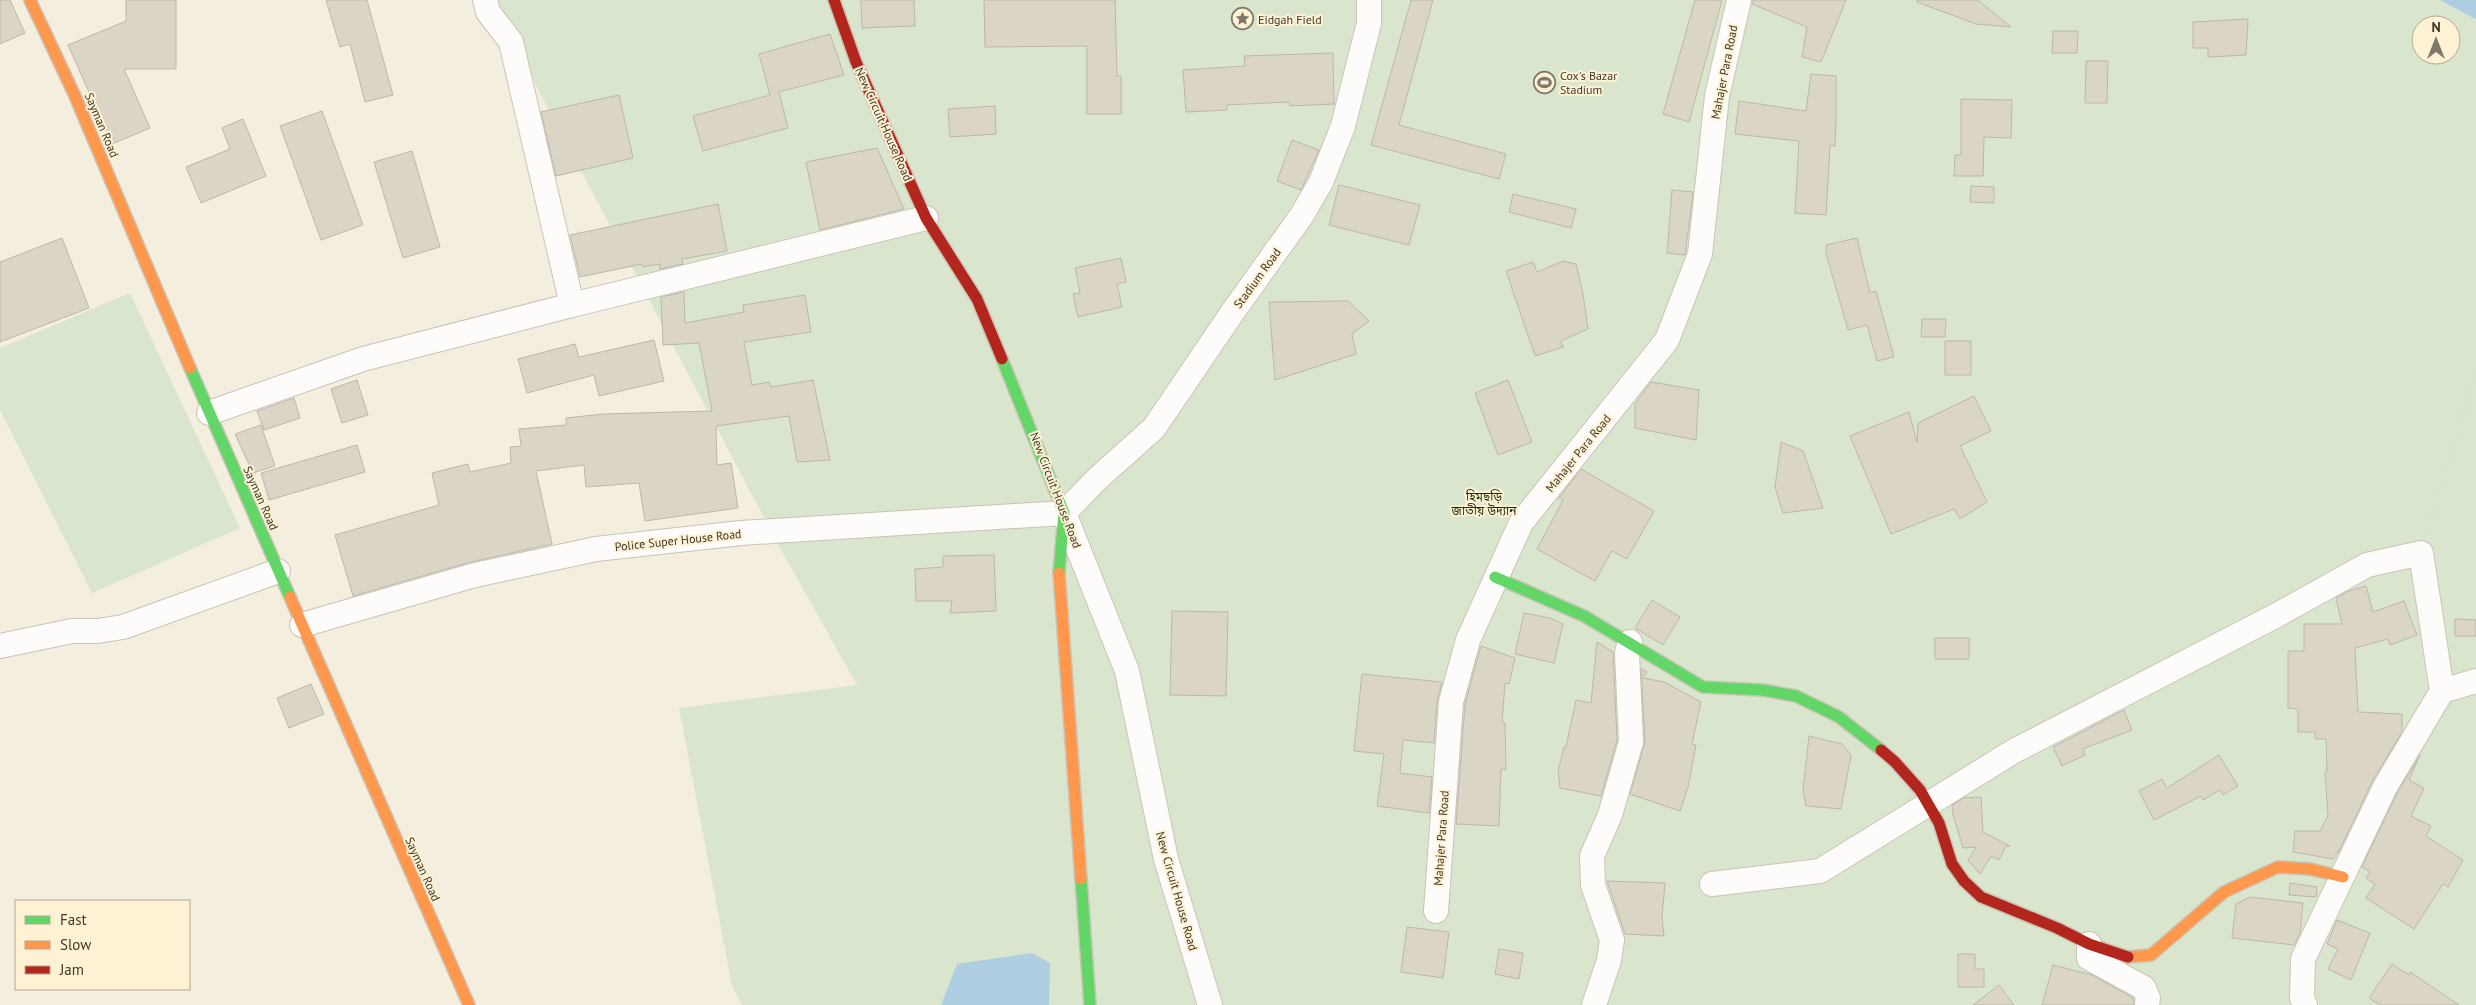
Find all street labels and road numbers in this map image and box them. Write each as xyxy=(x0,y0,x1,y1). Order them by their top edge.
street label: Mahajer Para Road xyxy=(1708,24,1740,120)
street label: New Circuit House Road xyxy=(852,65,916,183)
street label: Sayman Road xyxy=(82,90,122,160)
street label: Stadium Road xyxy=(1230,245,1284,311)
street label: Mahajer Para Road xyxy=(1542,411,1614,495)
street label: New Circuit House Road xyxy=(1027,430,1085,550)
street label: Sayman Road xyxy=(240,464,282,532)
street label: Police Super House Road xyxy=(614,526,742,554)
street label: Mahajer Para Road xyxy=(1430,790,1452,886)
street label: New Circuit House Road xyxy=(1153,830,1201,952)
street label: Sayman Road xyxy=(402,835,444,903)

